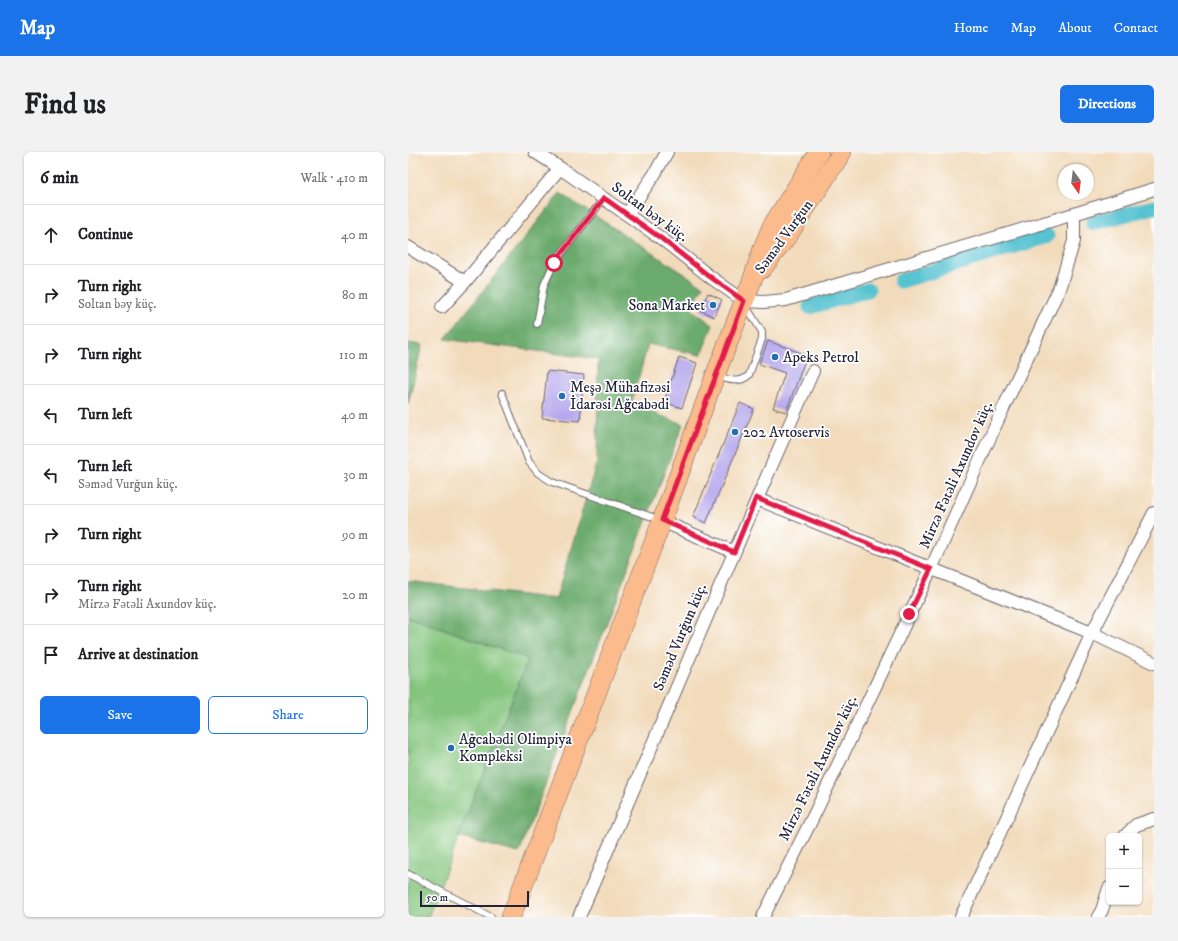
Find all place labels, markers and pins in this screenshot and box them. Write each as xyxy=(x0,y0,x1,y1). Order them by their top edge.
place label: Sona Market xyxy=(629,296,705,315)
marker: Sona Market xyxy=(708,300,718,310)
place label: Apeks Petrol xyxy=(783,348,859,367)
marker: Apeks Petrol xyxy=(770,352,780,362)
place label: Meşə Mühafizəsi İdarəsi Ağcabədi xyxy=(570,378,670,414)
marker: Meşə Mühafizəsi İdarəsi Ağcabədi xyxy=(557,391,567,401)
place label: 202 Avtoservis xyxy=(743,423,829,442)
marker: 202 Avtoservis xyxy=(730,427,740,437)
place label: Ağcabədi Olimpiya Kompleksi xyxy=(459,730,573,766)
marker: Ağcabədi Olimpiya Kompleksi xyxy=(446,743,456,753)

